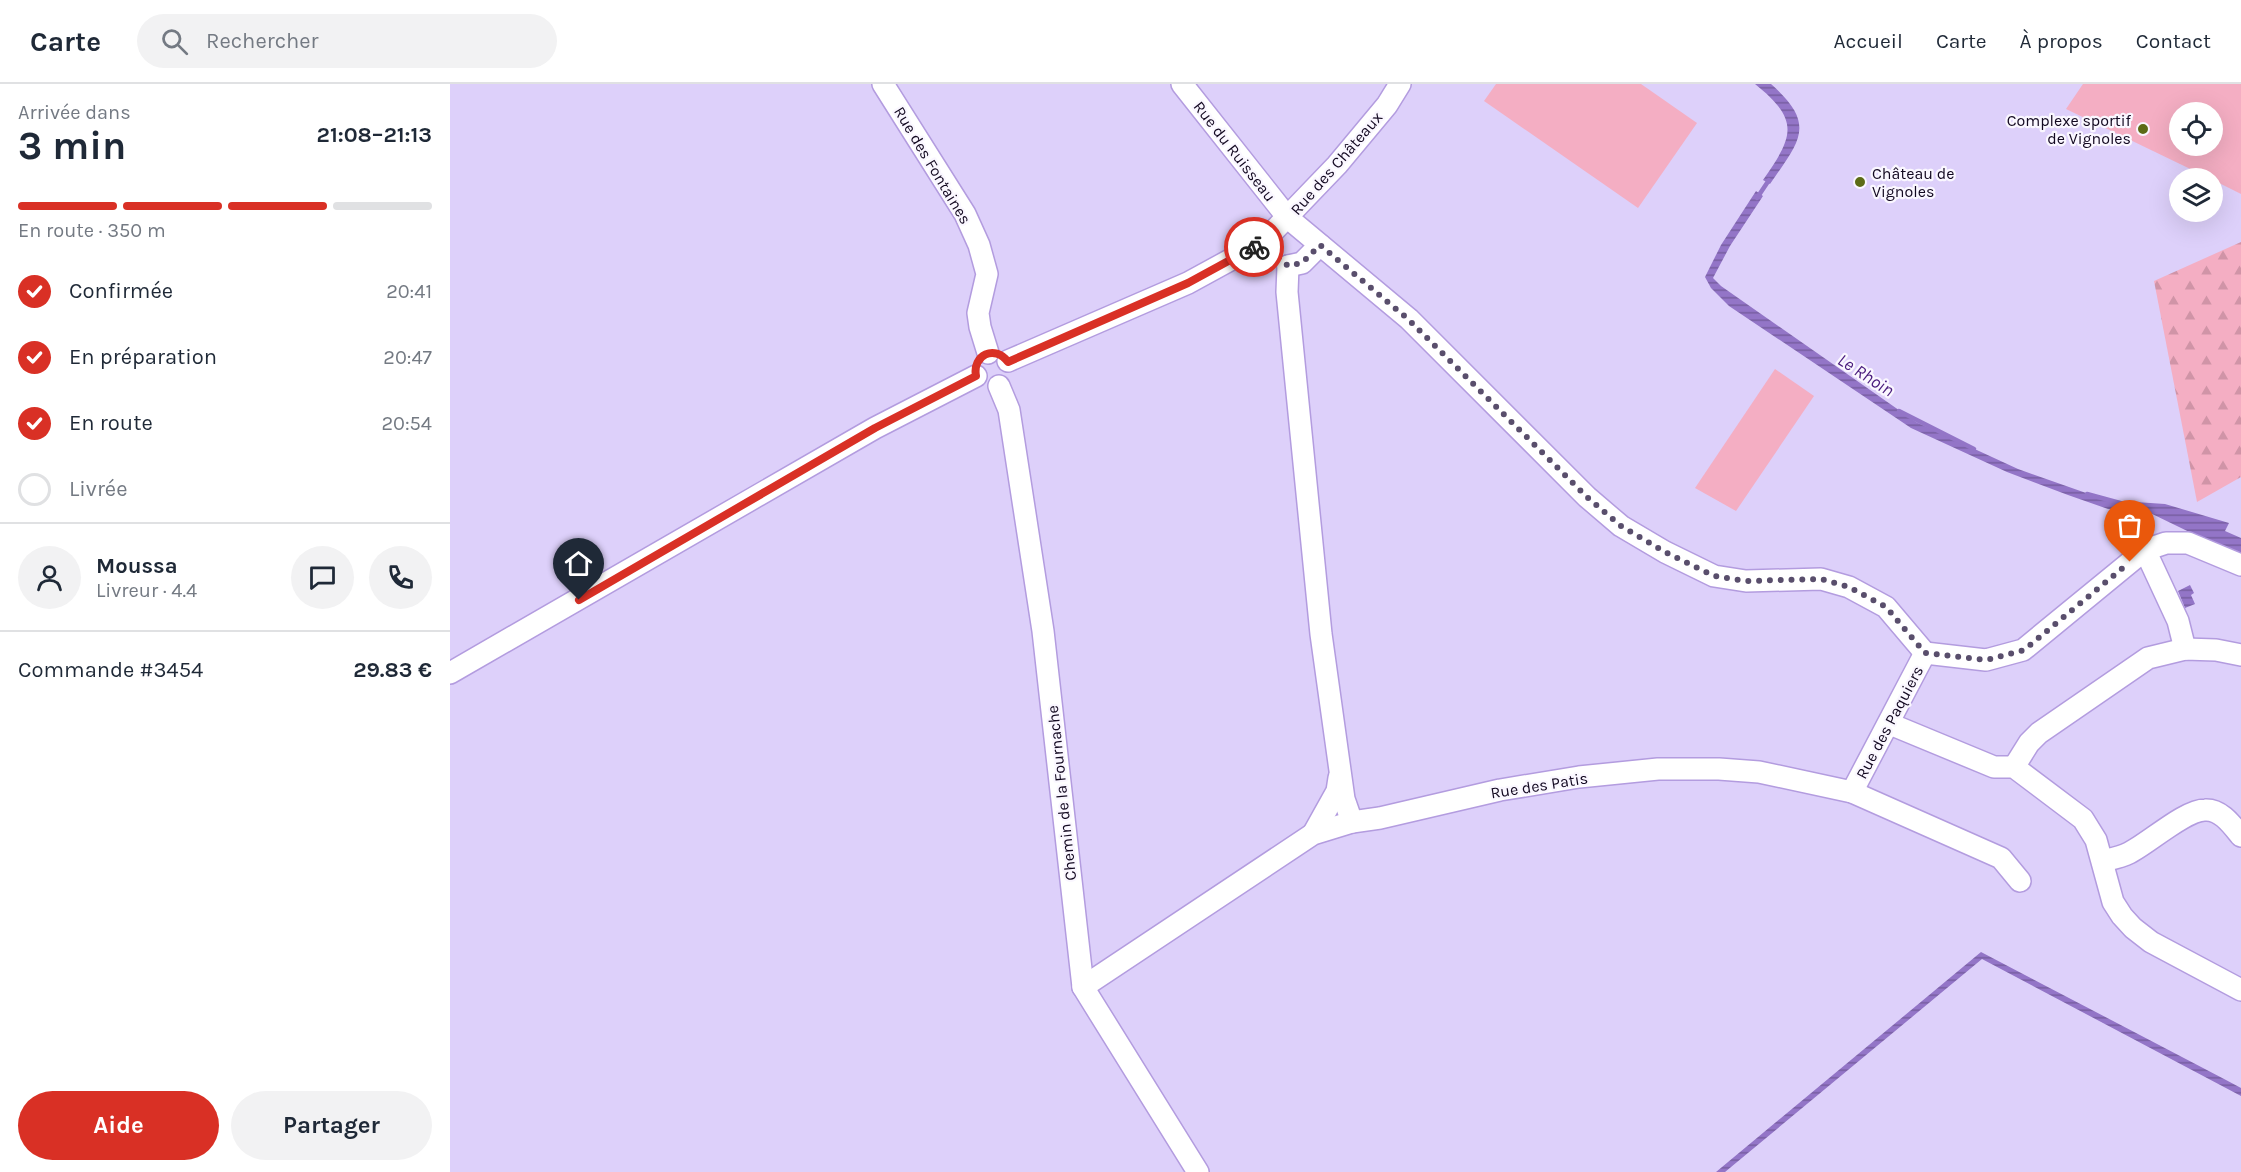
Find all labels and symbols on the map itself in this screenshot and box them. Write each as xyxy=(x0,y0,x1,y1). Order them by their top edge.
street label: Rue du Ruisseau xyxy=(1189,97,1280,205)
street label: Rue des Fontaines xyxy=(890,103,975,227)
street label: Rue des Châteaux xyxy=(1286,108,1386,219)
place label: Complexe sportif de Vignoles xyxy=(2007,111,2132,148)
marker: Complexe sportif de Vignoles xyxy=(2136,122,2150,136)
place label: Château de Vignoles xyxy=(1872,164,1955,201)
marker: Château de Vignoles xyxy=(1853,175,1867,189)
courier xyxy=(1224,217,1284,277)
water label: Le Rhoin xyxy=(1834,349,1898,401)
pin xyxy=(2104,500,2155,562)
pin xyxy=(553,538,604,600)
street label: Rue des Paquiers xyxy=(1852,662,1927,782)
street label: Chemin de la Fournache xyxy=(1043,704,1080,882)
street label: Rue des Patis xyxy=(1489,768,1589,803)

